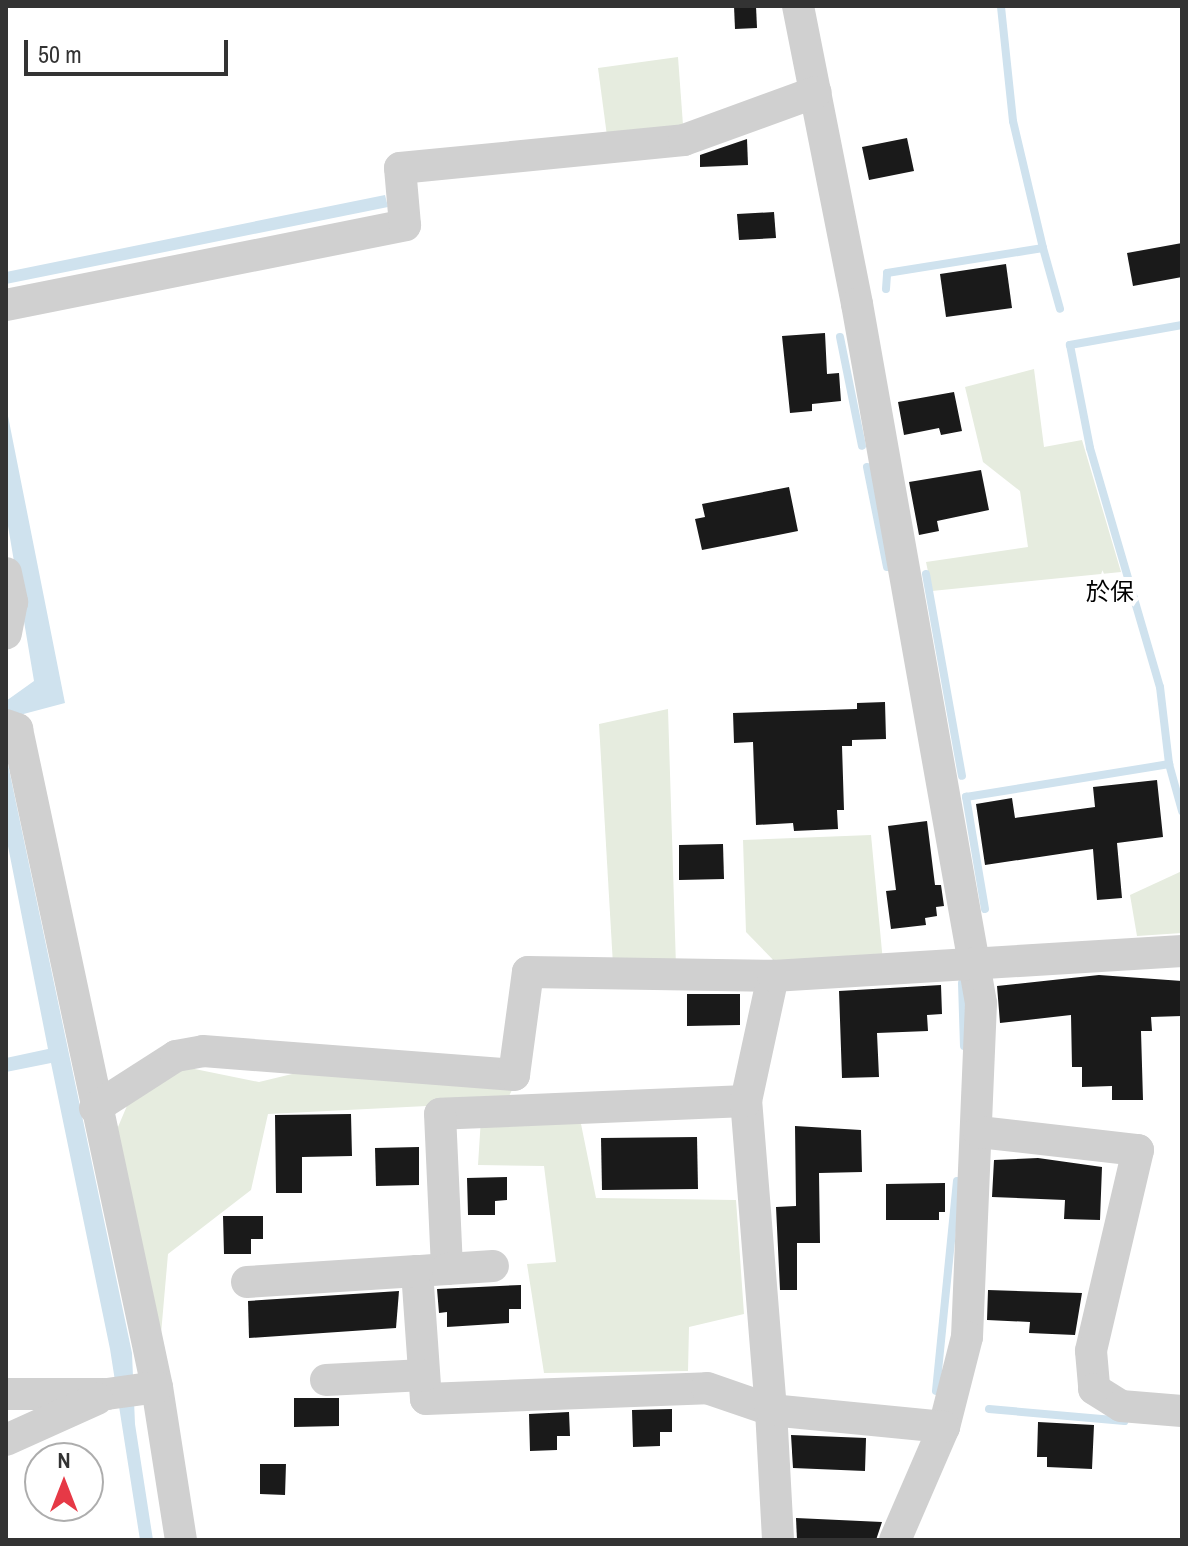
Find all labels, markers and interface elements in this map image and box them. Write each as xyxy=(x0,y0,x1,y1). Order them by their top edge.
scale bar xyxy=(28,24,232,74)
text: 50 m xyxy=(38,38,82,70)
district label: 於保 xyxy=(1086,578,1134,606)
north arrow xyxy=(24,1442,104,1522)
text: N xyxy=(57,1445,71,1475)

